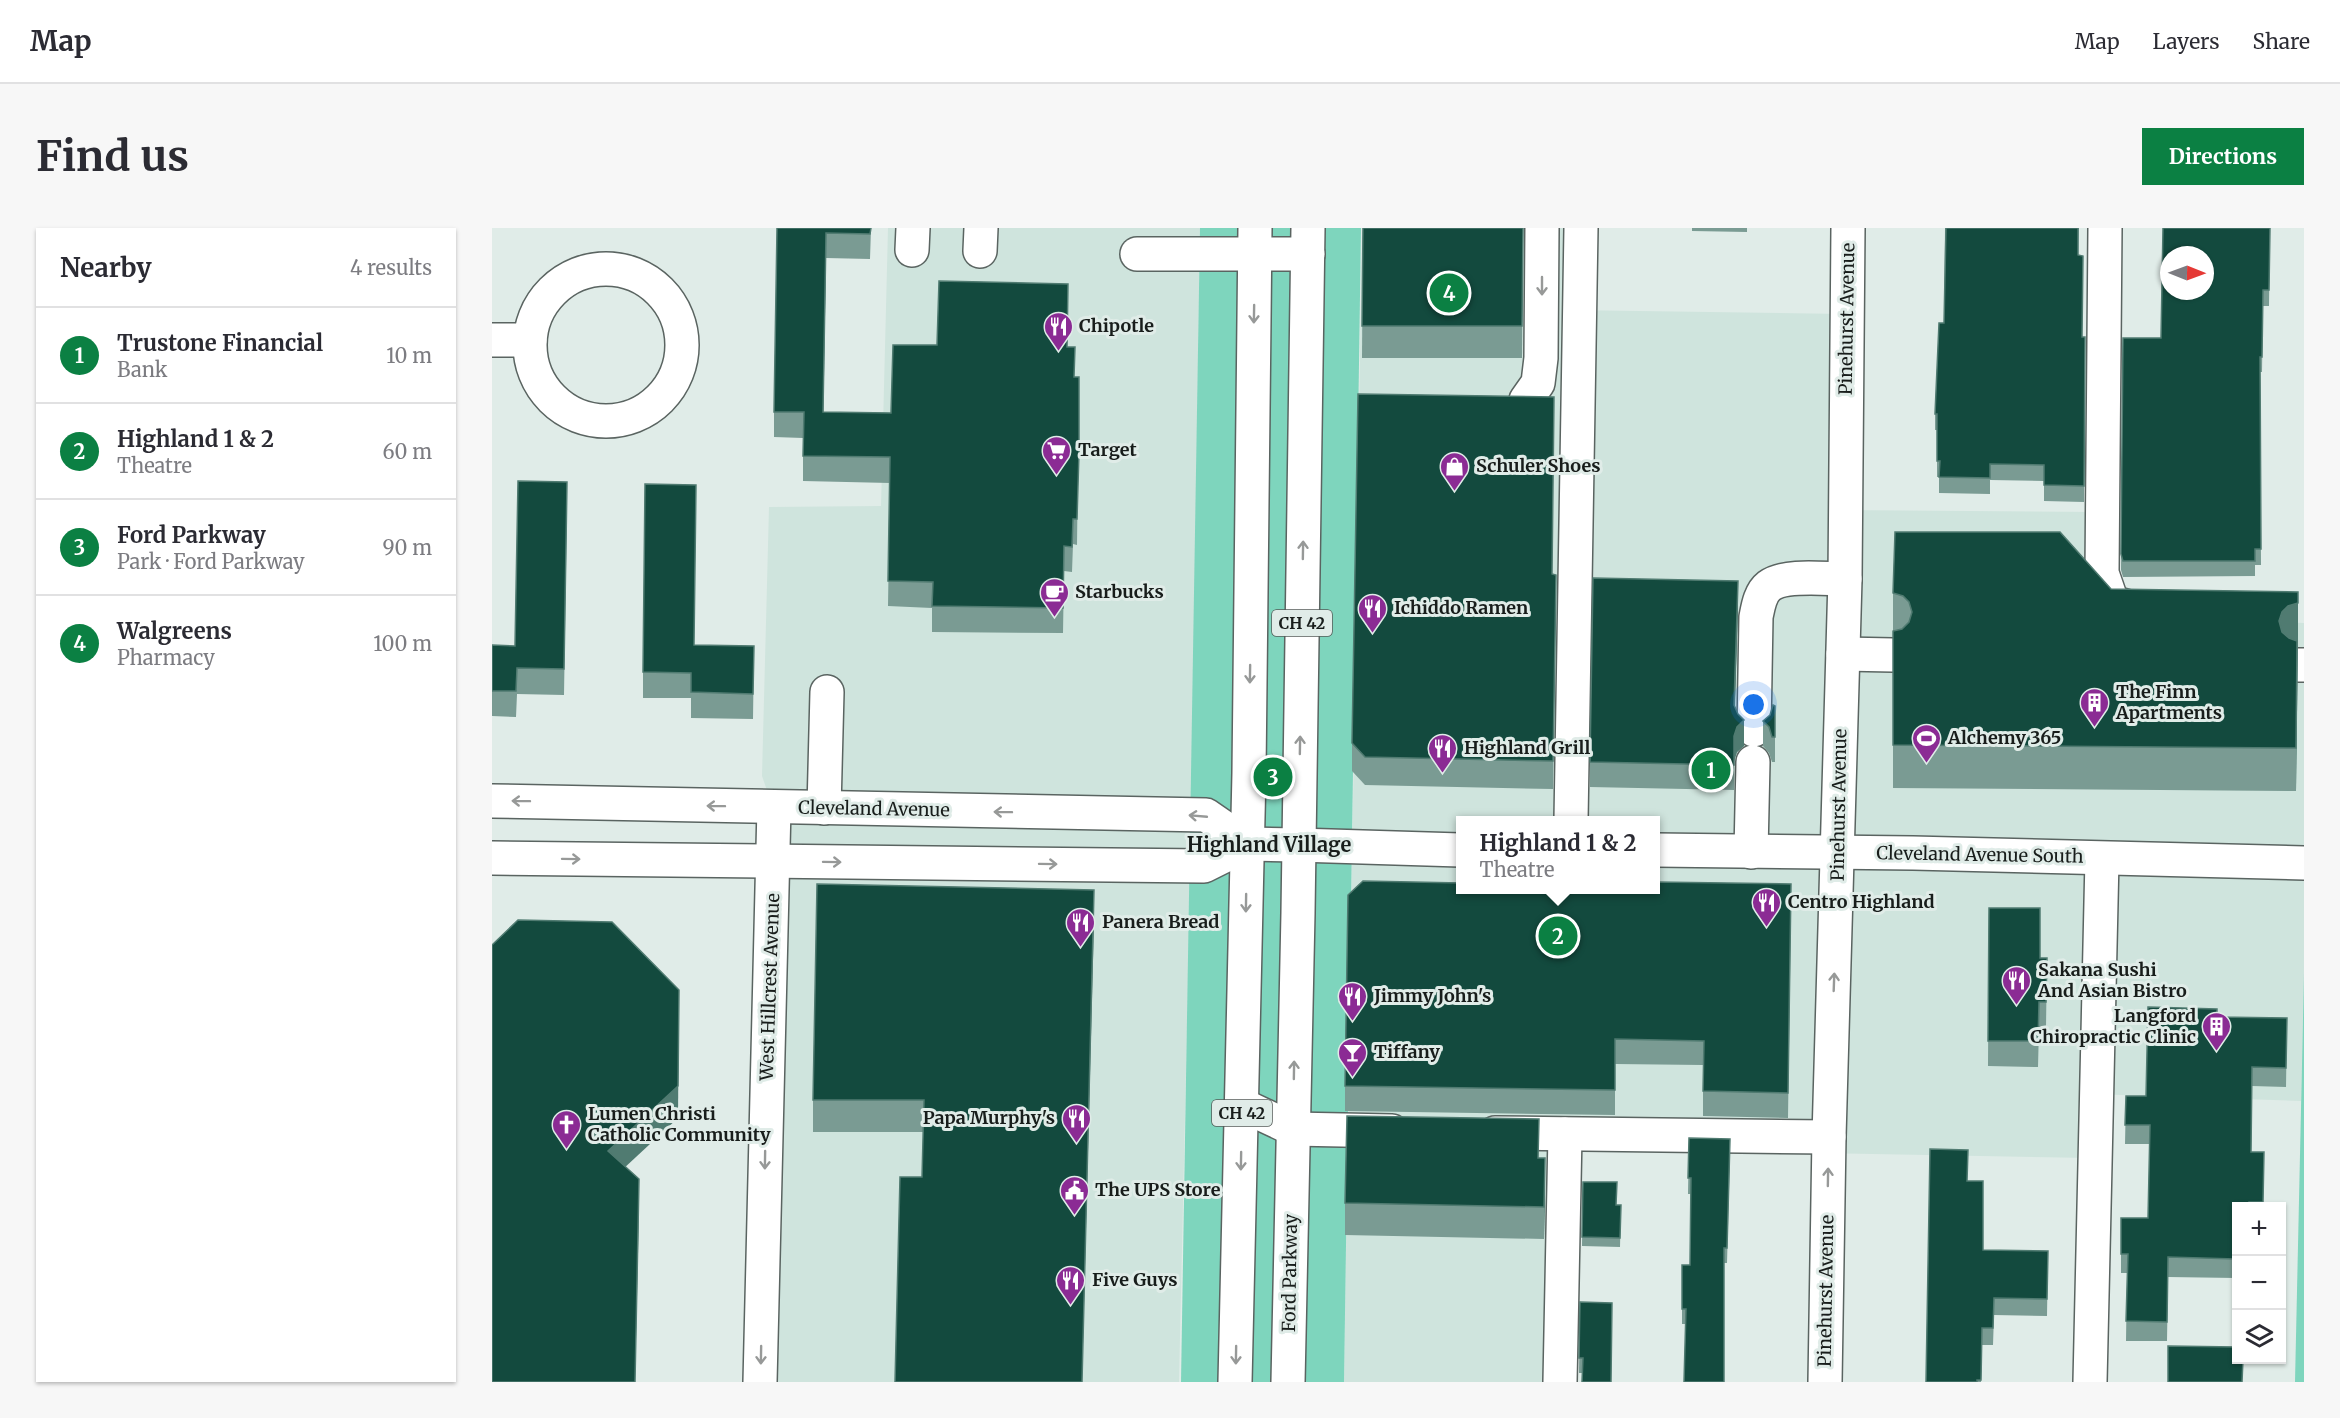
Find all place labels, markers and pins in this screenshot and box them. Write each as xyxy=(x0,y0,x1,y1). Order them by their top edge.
pin: 4 xyxy=(1430,270,1468,316)
restaurant icon: Chipotle xyxy=(1042,310,1074,352)
place label: Chipotle xyxy=(1079,314,1154,337)
supermarket icon: Target xyxy=(1041,434,1073,476)
place label: Target xyxy=(1078,438,1137,461)
shop icon: Schuler Shoes xyxy=(1439,450,1471,492)
place label: Schuler Shoes xyxy=(1476,454,1601,477)
cafe icon: Starbucks xyxy=(1038,576,1070,618)
place label: Starbucks xyxy=(1075,580,1164,603)
restaurant icon: Ichiddo Ramen xyxy=(1357,592,1389,634)
place label: Ichiddo Ramen xyxy=(1394,596,1528,619)
place label: The Finn Apartments xyxy=(2115,680,2222,724)
building icon: The Finn Apartments xyxy=(2079,686,2111,728)
sports icon: Alchemy 365 xyxy=(1911,722,1943,764)
place label: Alchemy 365 xyxy=(1947,726,2061,749)
restaurant icon: Highland Grill xyxy=(1427,732,1459,774)
place label: Highland Grill xyxy=(1464,736,1590,759)
pin: 1 xyxy=(1692,748,1730,792)
pin: 3 xyxy=(1254,754,1292,800)
restaurant icon: Centro Highland xyxy=(1751,886,1783,928)
place label: Centro Highland xyxy=(1788,890,1935,913)
restaurant icon: Panera Bread xyxy=(1065,906,1097,948)
place label: Panera Bread xyxy=(1102,910,1220,933)
pin: 2 xyxy=(1538,914,1578,958)
place label: Sakana Sushi And Asian Bistro xyxy=(2037,958,2187,1002)
restaurant icon: Sakana Sushi And Asian Bistro xyxy=(2001,964,2033,1006)
restaurant icon: Jimmy John's xyxy=(1337,980,1369,1022)
place label: Jimmy John's xyxy=(1373,984,1491,1007)
place label: Langford Chiropractic Clinic xyxy=(2030,1004,2196,1048)
building icon: Langford Chiropractic Clinic xyxy=(2201,1010,2233,1052)
bar icon: Tiffany xyxy=(1337,1036,1369,1078)
place label: Tiffany xyxy=(1374,1040,1440,1063)
place label: Lumen Christi Catholic Community xyxy=(588,1102,771,1146)
restaurant icon: Papa Murphy's xyxy=(1060,1102,1092,1144)
place label: Papa Murphy's xyxy=(923,1106,1055,1129)
church icon: Lumen Christi Catholic Community xyxy=(551,1108,583,1150)
public building icon: The UPS Store xyxy=(1058,1174,1090,1216)
place label: The UPS Store xyxy=(1095,1178,1221,1201)
restaurant icon: Five Guys xyxy=(1055,1264,1087,1306)
place label: Five Guys xyxy=(1092,1268,1178,1291)

